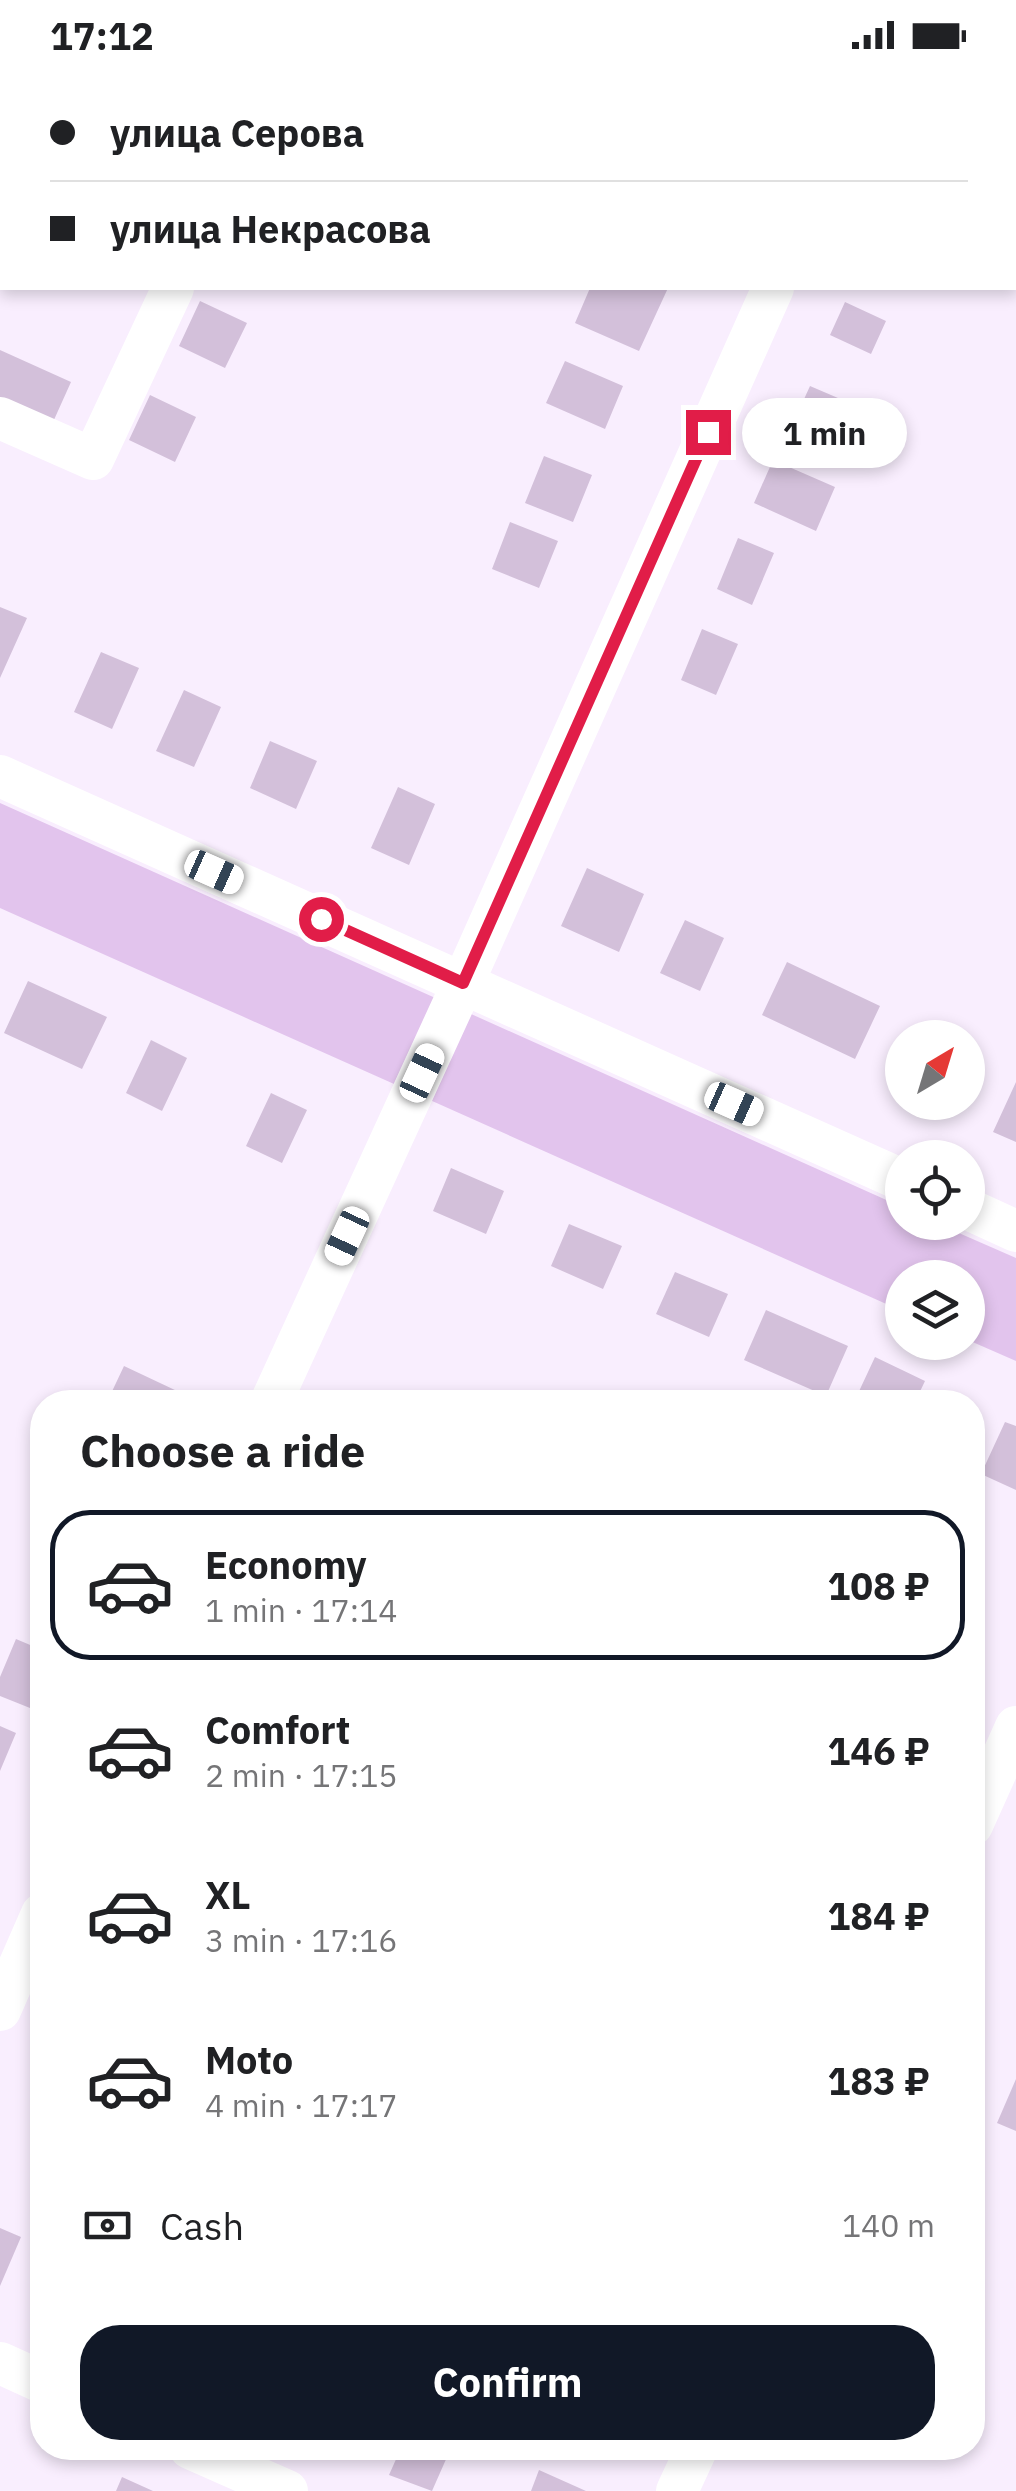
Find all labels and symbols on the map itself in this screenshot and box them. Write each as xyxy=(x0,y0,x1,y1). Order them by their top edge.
callout: 1 min xyxy=(743,397,908,467)
route end xyxy=(686,410,731,455)
car xyxy=(180,846,248,898)
route start xyxy=(299,897,344,942)
north arrow xyxy=(885,1020,985,1120)
car xyxy=(396,1039,448,1107)
car xyxy=(700,1078,768,1130)
car xyxy=(321,1202,373,1270)

